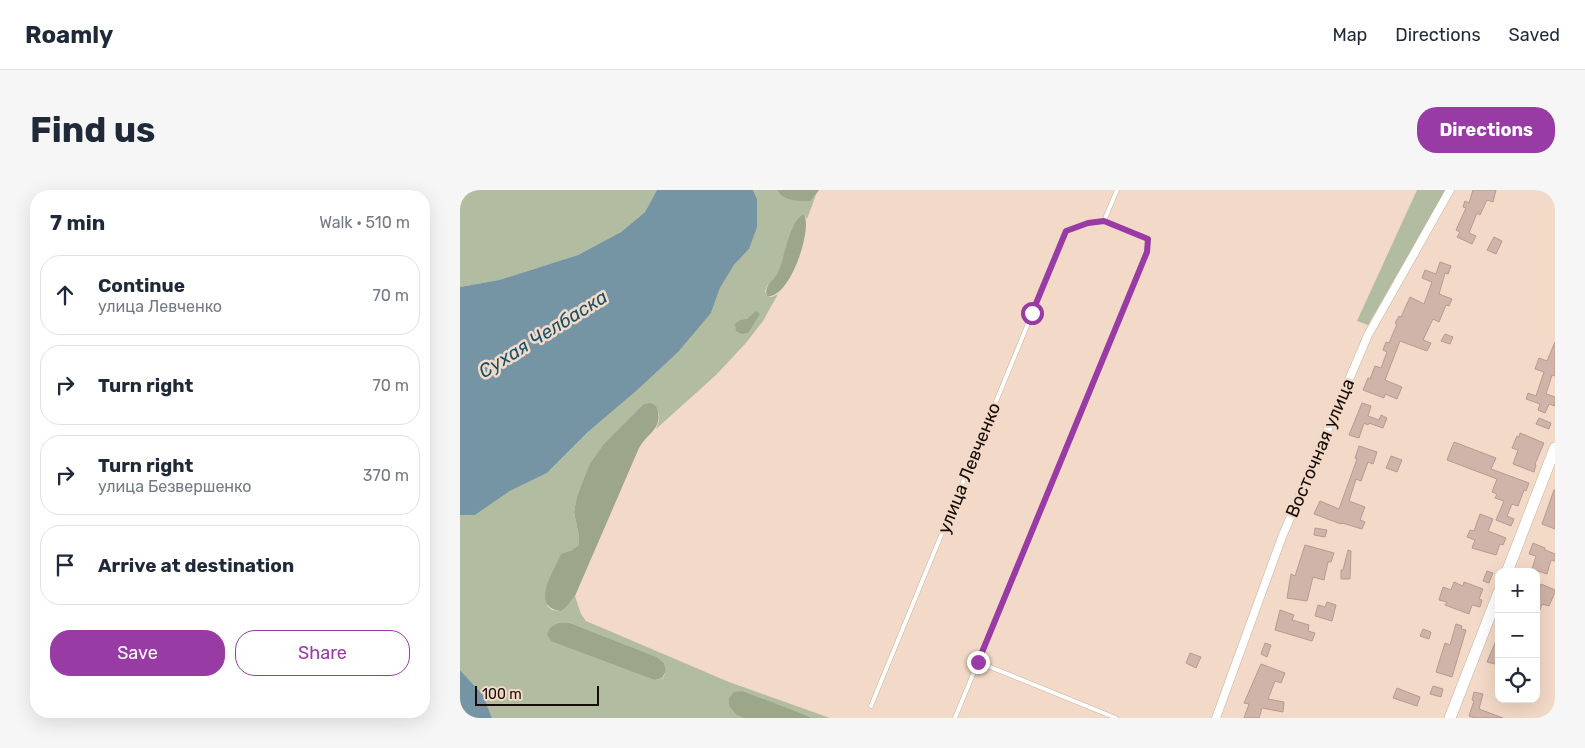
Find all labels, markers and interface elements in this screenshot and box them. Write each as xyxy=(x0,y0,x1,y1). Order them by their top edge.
text: Roamly xyxy=(25,21,113,49)
text: Map xyxy=(1332,24,1367,46)
text: Directions xyxy=(1395,24,1481,46)
text: Saved xyxy=(1509,24,1560,46)
button: Directions xyxy=(1417,107,1555,153)
text: Find us xyxy=(30,109,155,151)
text: 7 min xyxy=(50,210,105,235)
text: Walk · 510 m xyxy=(319,213,410,232)
text: Continue xyxy=(98,274,185,297)
icon: ahead xyxy=(51,281,79,309)
water label: Сухая Челбаска xyxy=(474,285,612,383)
text: 70 m xyxy=(372,286,409,305)
text: улица Левченко xyxy=(98,297,222,316)
route start xyxy=(1021,302,1044,325)
icon: right xyxy=(51,371,79,399)
text: Turn right xyxy=(98,374,193,397)
street label: Восточная улица xyxy=(1281,375,1359,521)
text: 70 m xyxy=(372,376,409,395)
street label: улица Левченко xyxy=(933,399,1005,537)
text: Turn right xyxy=(98,454,193,477)
icon: right xyxy=(51,461,79,489)
text: 370 m xyxy=(363,466,409,485)
text: улица Безвершенко xyxy=(98,477,251,496)
icon: arrive xyxy=(51,551,79,579)
text: Arrive at destination xyxy=(98,554,294,577)
map controls xyxy=(1495,568,1540,703)
button: + xyxy=(1495,568,1540,613)
button: − xyxy=(1495,613,1540,658)
button: Save xyxy=(50,630,225,676)
button: Share xyxy=(235,630,410,676)
route end xyxy=(967,651,990,674)
button: locate xyxy=(1495,658,1540,703)
scale bar xyxy=(475,683,599,706)
text: 100 m xyxy=(482,686,522,703)

